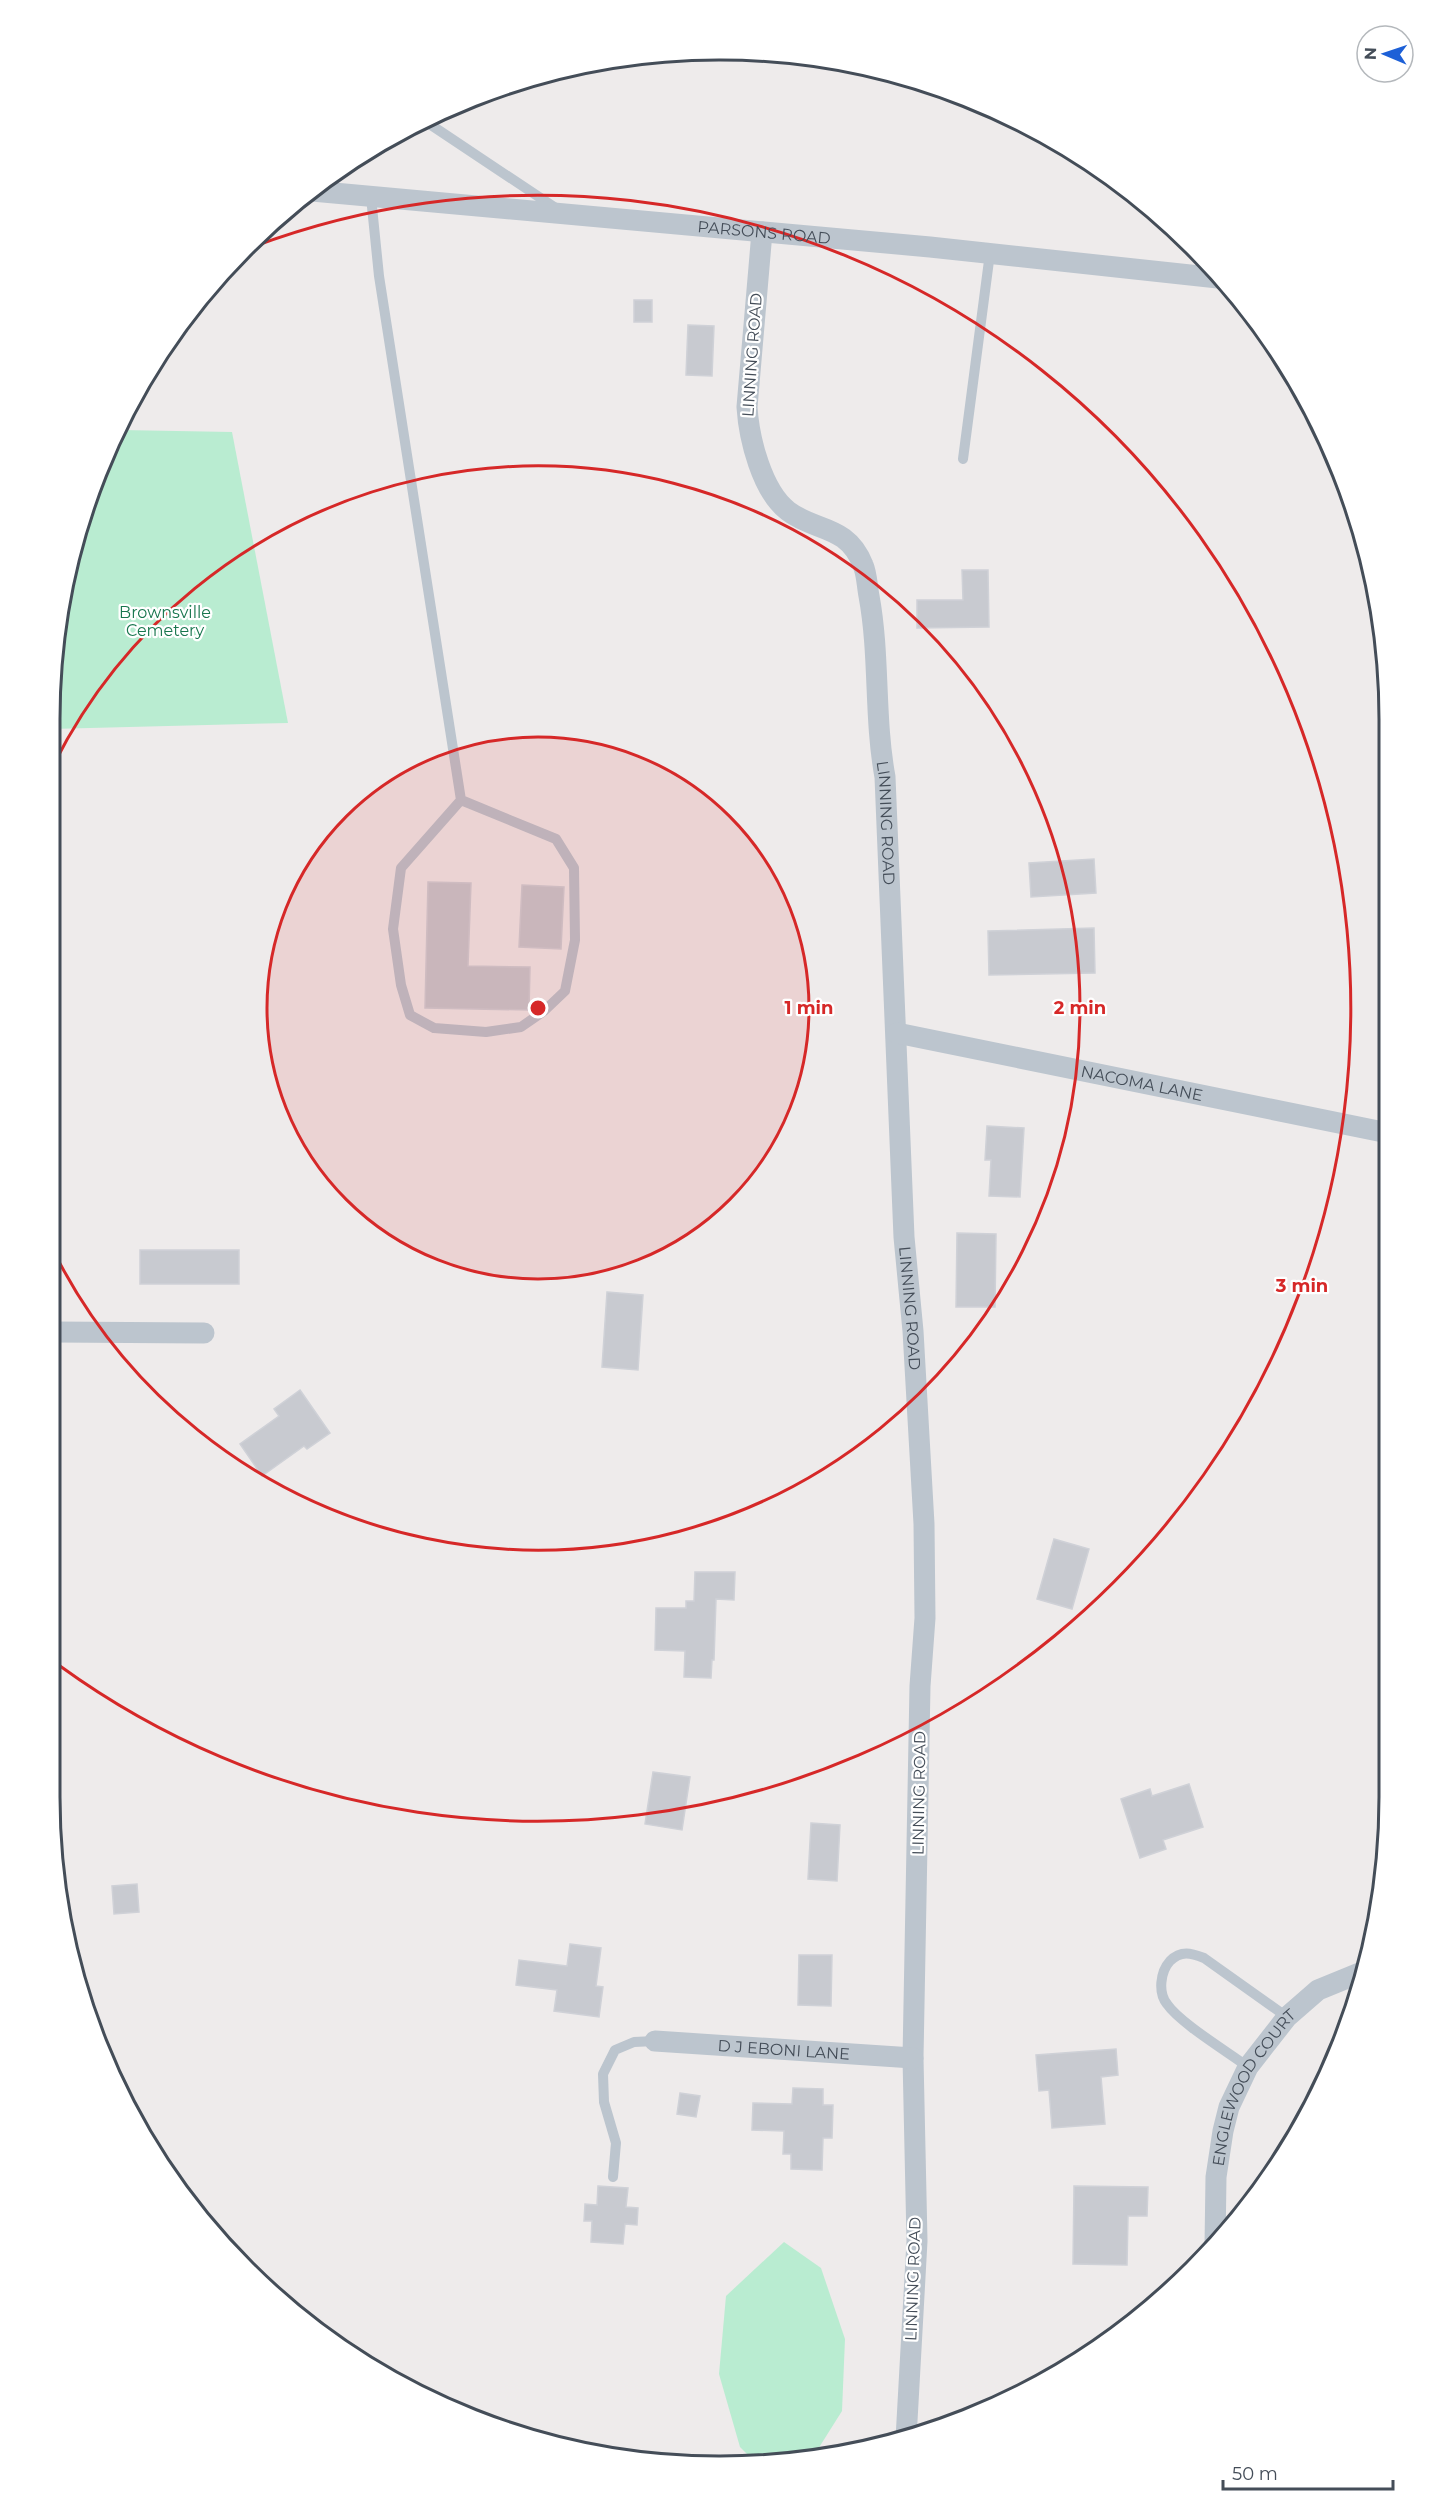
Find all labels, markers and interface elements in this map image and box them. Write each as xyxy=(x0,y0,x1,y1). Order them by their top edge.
north arrow xyxy=(1355,24,1415,84)
text: N xyxy=(1361,47,1380,60)
street label: PARSONS ROAD xyxy=(697,216,832,247)
street label: LINNING ROAD xyxy=(738,292,766,418)
park label: Brownsville Cemetery xyxy=(119,603,211,640)
street label: LINNING ROAD xyxy=(873,759,899,885)
text: 1 min xyxy=(785,997,833,1019)
text: 2 min xyxy=(1054,997,1106,1019)
centre of rings xyxy=(528,998,548,1018)
street label: NACOMA LANE xyxy=(1079,1061,1205,1105)
street label: LINNING ROAD xyxy=(895,1245,925,1371)
text: 3 min xyxy=(1275,1275,1328,1297)
street label: LINNING ROAD xyxy=(908,1731,930,1855)
street label: ENGLEWOOD COURT xyxy=(1208,2004,1300,2167)
street label: D J EBONI LANE xyxy=(717,2036,851,2063)
street label: LINNING ROAD xyxy=(901,2217,925,2341)
scale bar xyxy=(1223,2453,1392,2491)
text: 50 m xyxy=(1232,2463,1278,2485)

